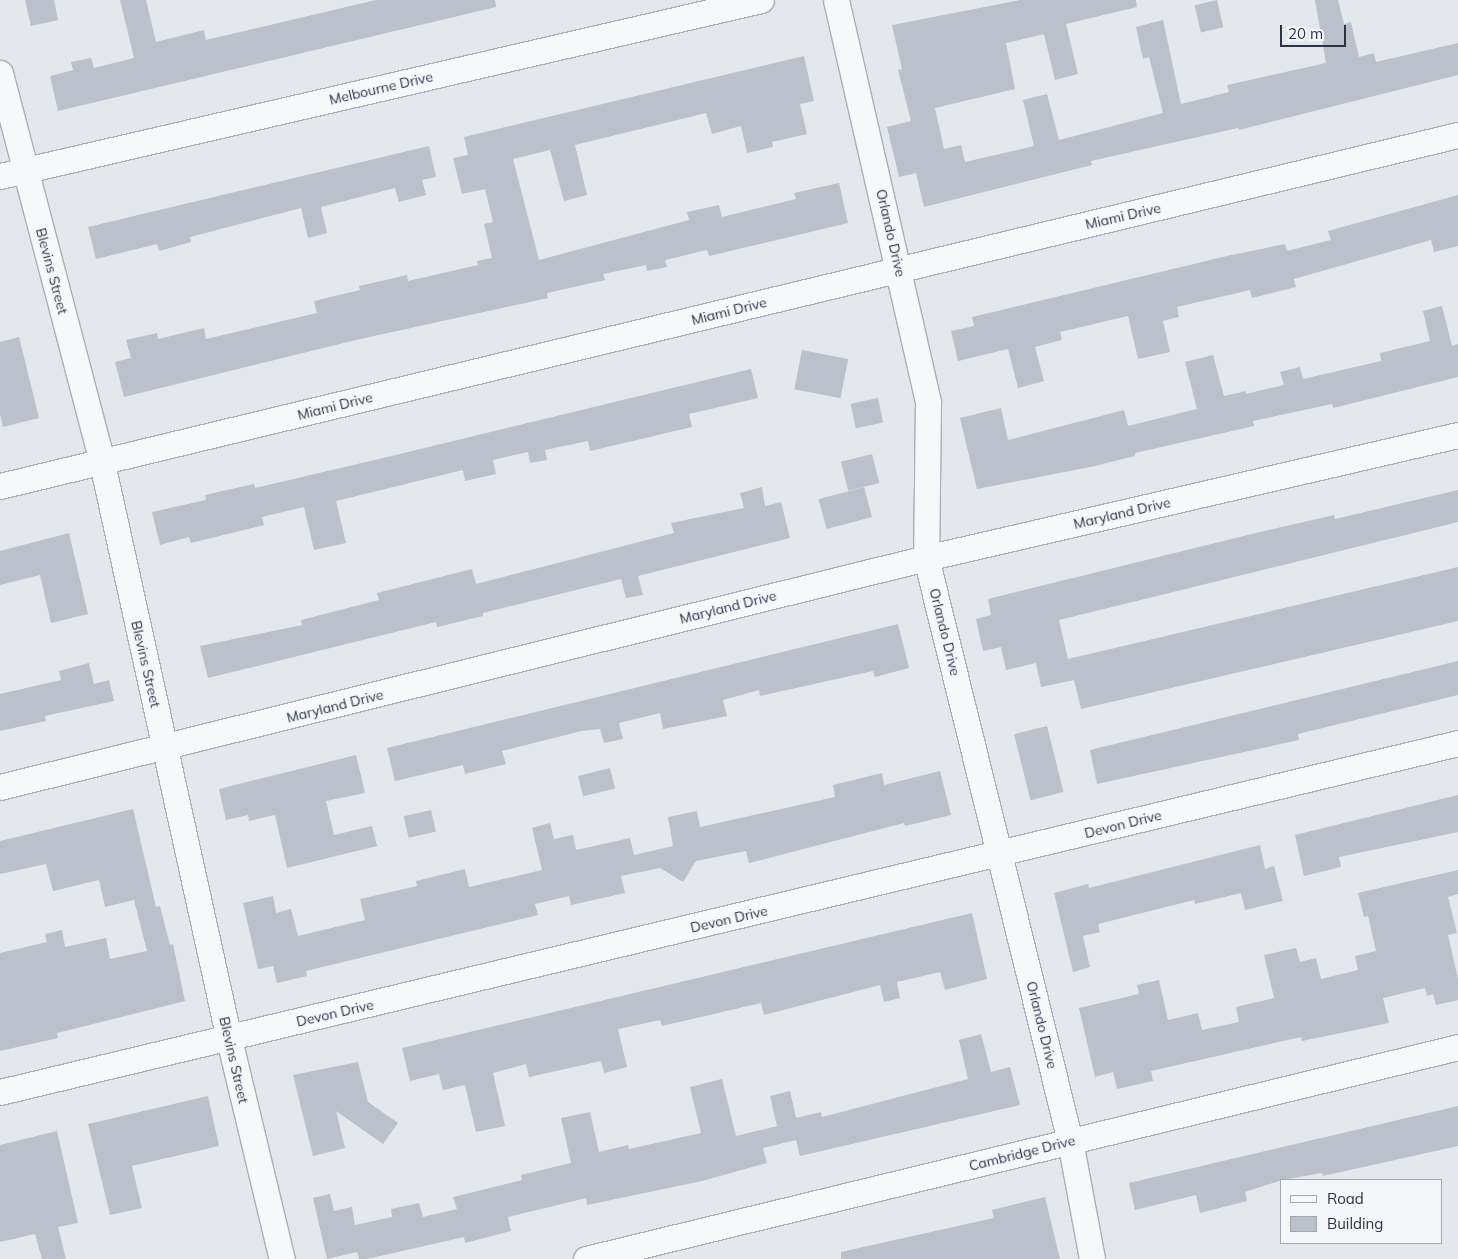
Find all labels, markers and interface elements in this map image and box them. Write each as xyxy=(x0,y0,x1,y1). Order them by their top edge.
scale bar xyxy=(1283,15,1349,47)
text: 20 m xyxy=(1288,24,1323,43)
street label: Melbourne Drive xyxy=(328,68,434,108)
street label: Orlando Drive xyxy=(873,187,909,279)
street label: Miami Drive xyxy=(1084,199,1162,233)
street label: Blevins Street xyxy=(32,226,72,316)
street label: Miami Drive xyxy=(690,294,768,328)
street label: Miami Drive xyxy=(296,389,374,423)
street label: Maryland Drive xyxy=(1072,494,1172,532)
street label: Orlando Drive xyxy=(926,586,964,678)
street label: Maryland Drive xyxy=(678,587,778,627)
street label: Blevins Street xyxy=(128,619,164,709)
street label: Maryland Drive xyxy=(285,686,385,726)
street label: Devon Drive xyxy=(1083,806,1163,842)
street label: Devon Drive xyxy=(689,902,769,936)
street label: Orlando Drive xyxy=(1023,979,1061,1071)
street label: Devon Drive xyxy=(295,996,375,1030)
street label: Blevins Street xyxy=(216,1015,252,1105)
street label: Cambridge Drive xyxy=(967,1132,1077,1174)
legend xyxy=(1280,1179,1443,1244)
text: Road xyxy=(1327,1189,1364,1208)
text: Building xyxy=(1327,1214,1383,1233)

